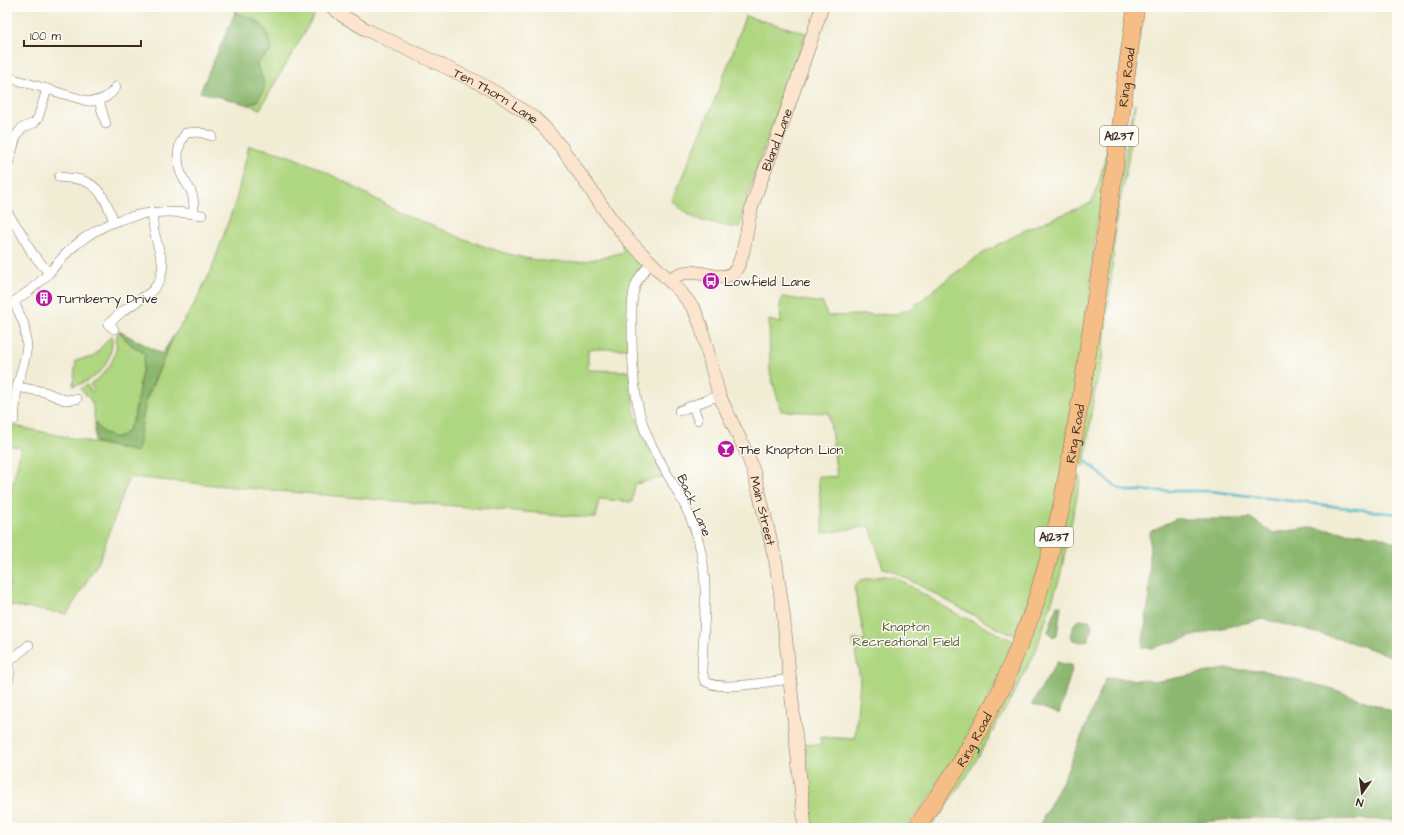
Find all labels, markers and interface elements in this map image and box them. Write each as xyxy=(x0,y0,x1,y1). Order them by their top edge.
scale bar xyxy=(24,22,141,48)
text: 100 m xyxy=(30,28,61,45)
street label: Ring Road xyxy=(1114,46,1140,108)
street label: Ten Thorn Lane xyxy=(450,64,543,128)
street label: Bland Lane xyxy=(757,106,797,174)
road number: A1237 xyxy=(1100,126,1138,146)
bus stop icon: Lowfield Lane xyxy=(701,271,721,291)
place label: Lowfield Lane xyxy=(724,273,811,291)
building icon: Turnberry Drive xyxy=(34,288,54,308)
place label: Turnberry Drive xyxy=(57,290,158,309)
street label: Ring Road xyxy=(1061,402,1090,465)
bar icon: The Knapton Lion xyxy=(716,439,736,459)
place label: The Knapton Lion xyxy=(739,441,844,459)
street label: Back Lane xyxy=(672,471,716,539)
street label: Main Street xyxy=(745,474,780,548)
road number: A1237 xyxy=(1035,527,1073,547)
park label: Knapton Recreational Field xyxy=(853,618,960,651)
street label: Ring Road xyxy=(953,709,997,771)
north arrow xyxy=(1342,773,1382,813)
text: N xyxy=(1354,794,1365,810)

